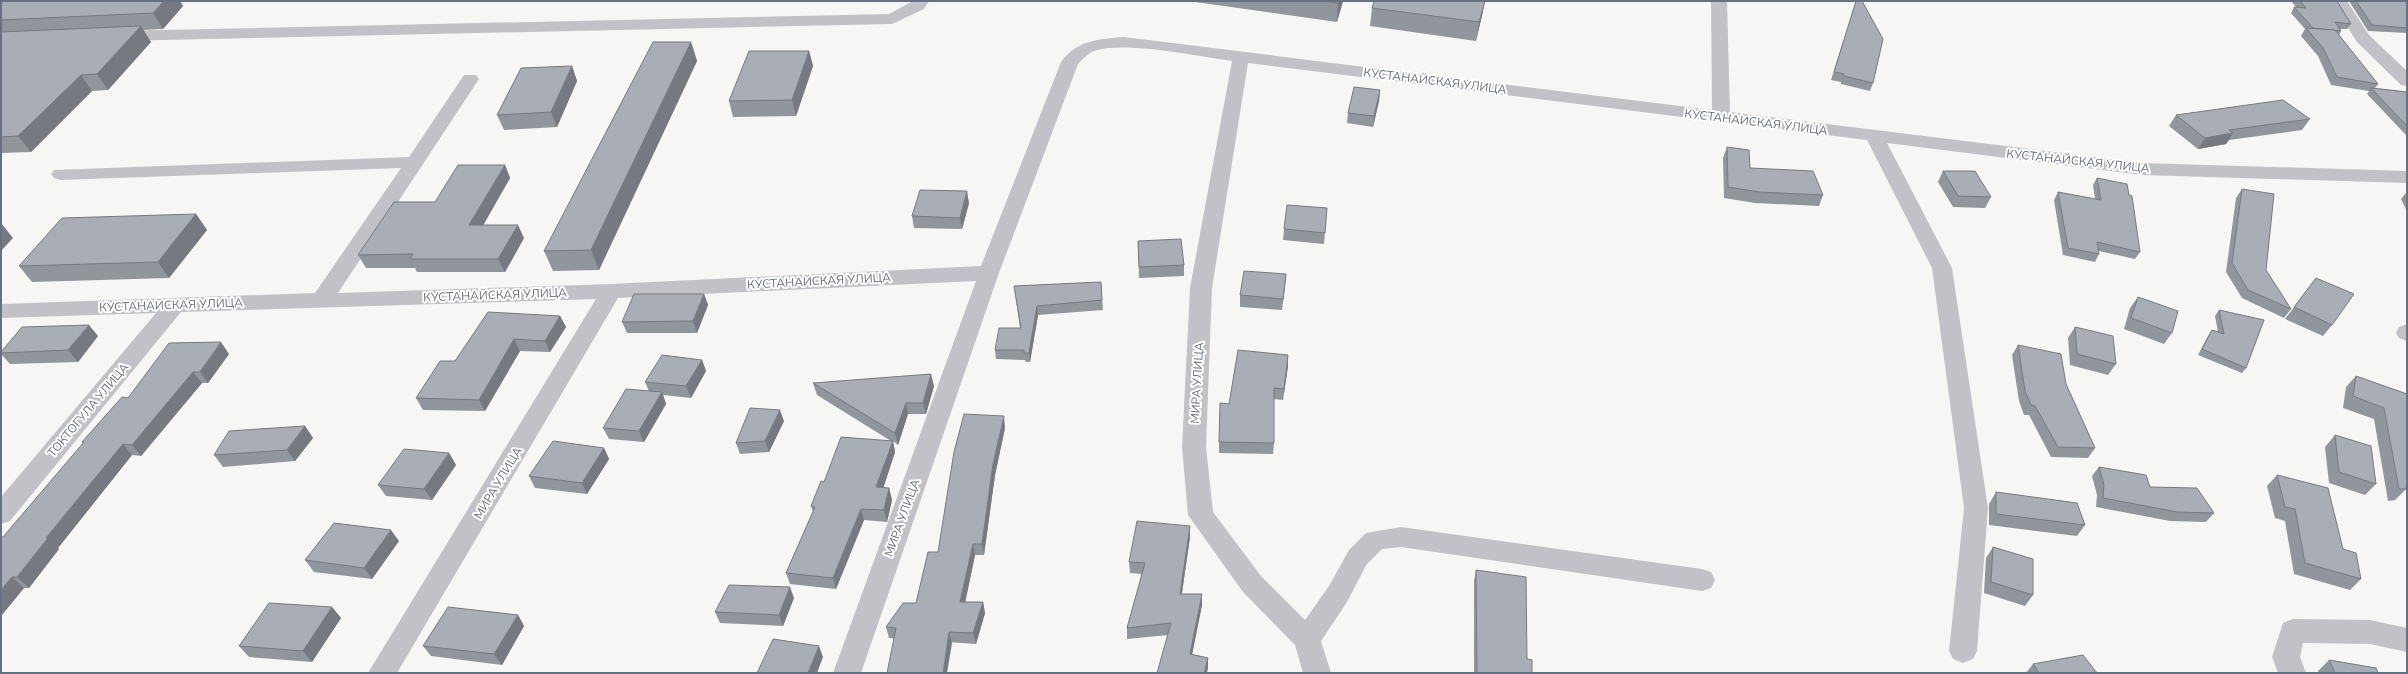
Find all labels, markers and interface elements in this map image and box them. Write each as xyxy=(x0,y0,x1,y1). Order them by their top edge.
street label: КУСТАНАЙСКАЯ УЛИЦА xyxy=(1363,64,1508,98)
street label: КУСТАНАЙСКАЯ УЛИЦА xyxy=(1684,105,1829,139)
street label: КУСТАНАЙСКАЯ УЛИЦА xyxy=(2006,146,2151,177)
street label: КУСТАНАЙСКАЯ УЛИЦА xyxy=(747,269,892,293)
street label: КУСТАНАЙСКАЯ УЛИЦА xyxy=(423,284,567,306)
street label: КУСТАНАЙСКАЯ УЛИЦА xyxy=(99,294,243,316)
street label: МИРА УЛИЦА xyxy=(1187,342,1207,424)
street label: ТОКТОГУЛА УЛИЦА xyxy=(44,359,132,460)
street label: МИРА УЛИЦА xyxy=(470,444,526,522)
street label: МИРА УЛИЦА xyxy=(881,477,924,559)

